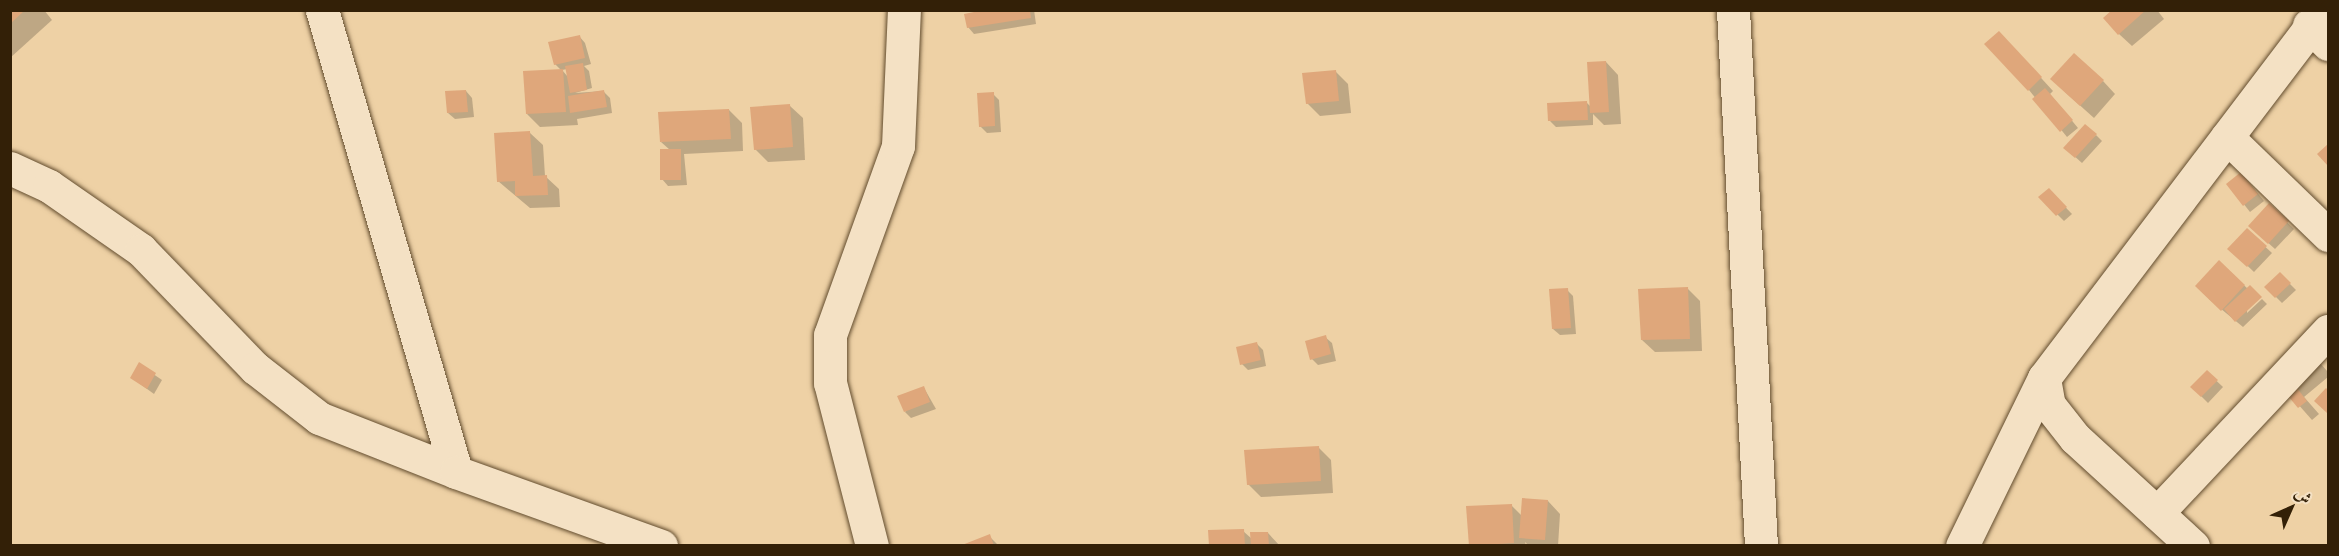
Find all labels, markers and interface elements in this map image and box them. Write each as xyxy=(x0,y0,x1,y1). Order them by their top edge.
north arrow xyxy=(2261,478,2321,538)
text: ش xyxy=(2290,481,2318,509)

